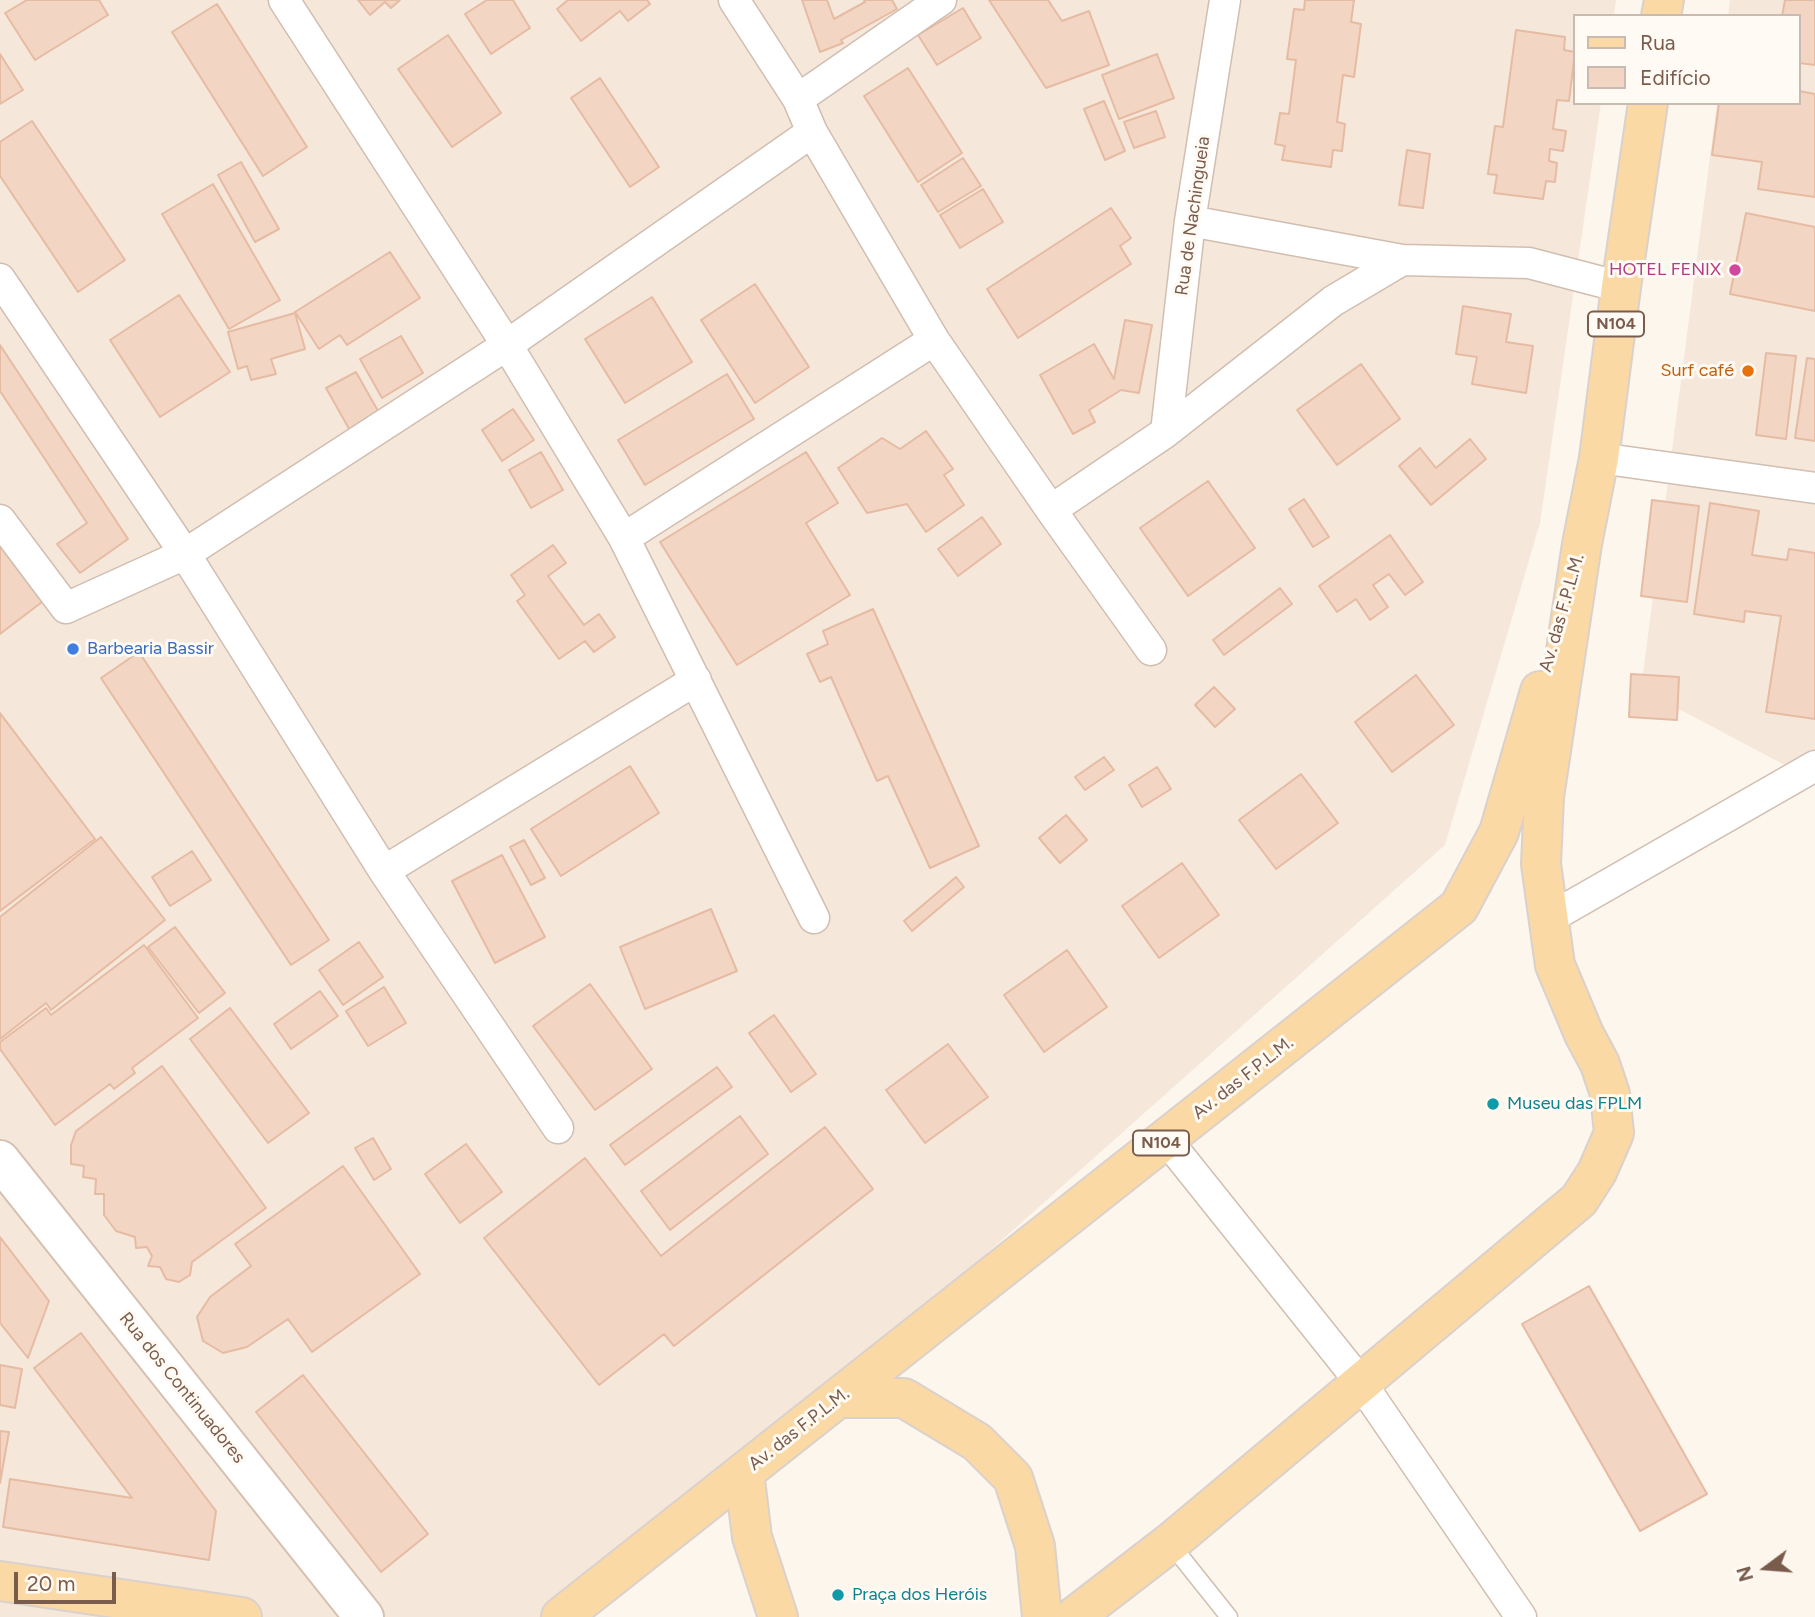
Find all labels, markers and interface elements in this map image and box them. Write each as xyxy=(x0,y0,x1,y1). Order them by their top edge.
legend xyxy=(1574,14,1801,105)
text: Rua xyxy=(1640,30,1676,55)
text: Edifício xyxy=(1640,65,1711,90)
street label: Rua de Nachingueia xyxy=(1171,135,1215,297)
place label: HOTEL FENIX xyxy=(1609,259,1721,281)
marker: HOTEL FENIX xyxy=(1727,262,1743,278)
road number: N104 xyxy=(1588,312,1644,336)
place label: Surf café xyxy=(1660,360,1734,382)
marker: Surf café xyxy=(1740,363,1756,379)
street label: Av. das F.P.L.M. xyxy=(1535,551,1589,675)
place label: Barbearia Bassir xyxy=(87,638,214,660)
marker: Barbearia Bassir xyxy=(65,641,81,657)
street label: Av. das F.P.L.M. xyxy=(1188,1032,1298,1124)
place label: Museu das FPLM xyxy=(1507,1093,1642,1115)
marker: Museu das FPLM xyxy=(1485,1096,1501,1112)
road number: N104 xyxy=(1133,1130,1189,1156)
street label: Rua dos Continuadores xyxy=(115,1308,249,1468)
street label: Av. das F.P.L.M. xyxy=(744,1383,854,1475)
north arrow xyxy=(1731,1533,1801,1603)
scale bar xyxy=(18,1558,119,1602)
text: N xyxy=(1732,1564,1758,1584)
text: 20 m xyxy=(27,1571,75,1596)
place label: Praça dos Heróis xyxy=(852,1584,987,1606)
marker: Praça dos Heróis xyxy=(830,1587,846,1603)

